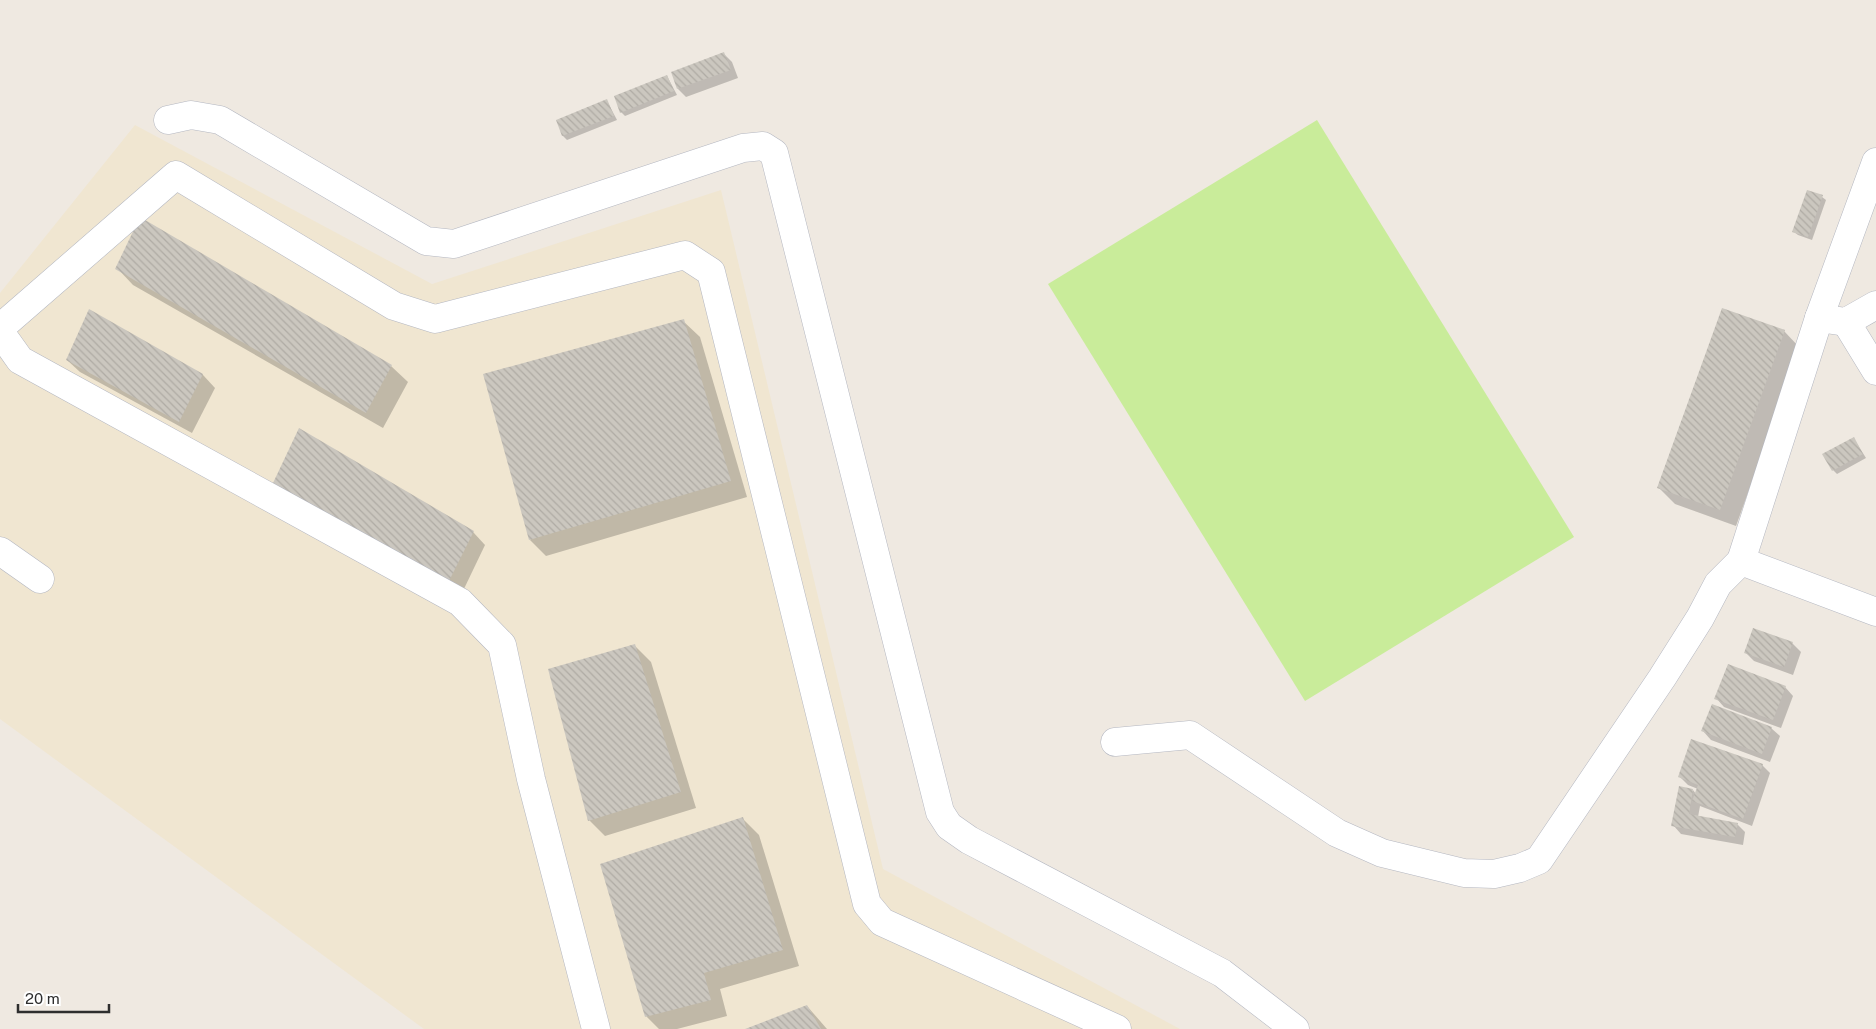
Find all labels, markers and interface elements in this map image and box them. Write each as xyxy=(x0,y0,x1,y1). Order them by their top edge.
scale bar xyxy=(18,982,109,1014)
text: 20 m xyxy=(25,990,60,1007)

